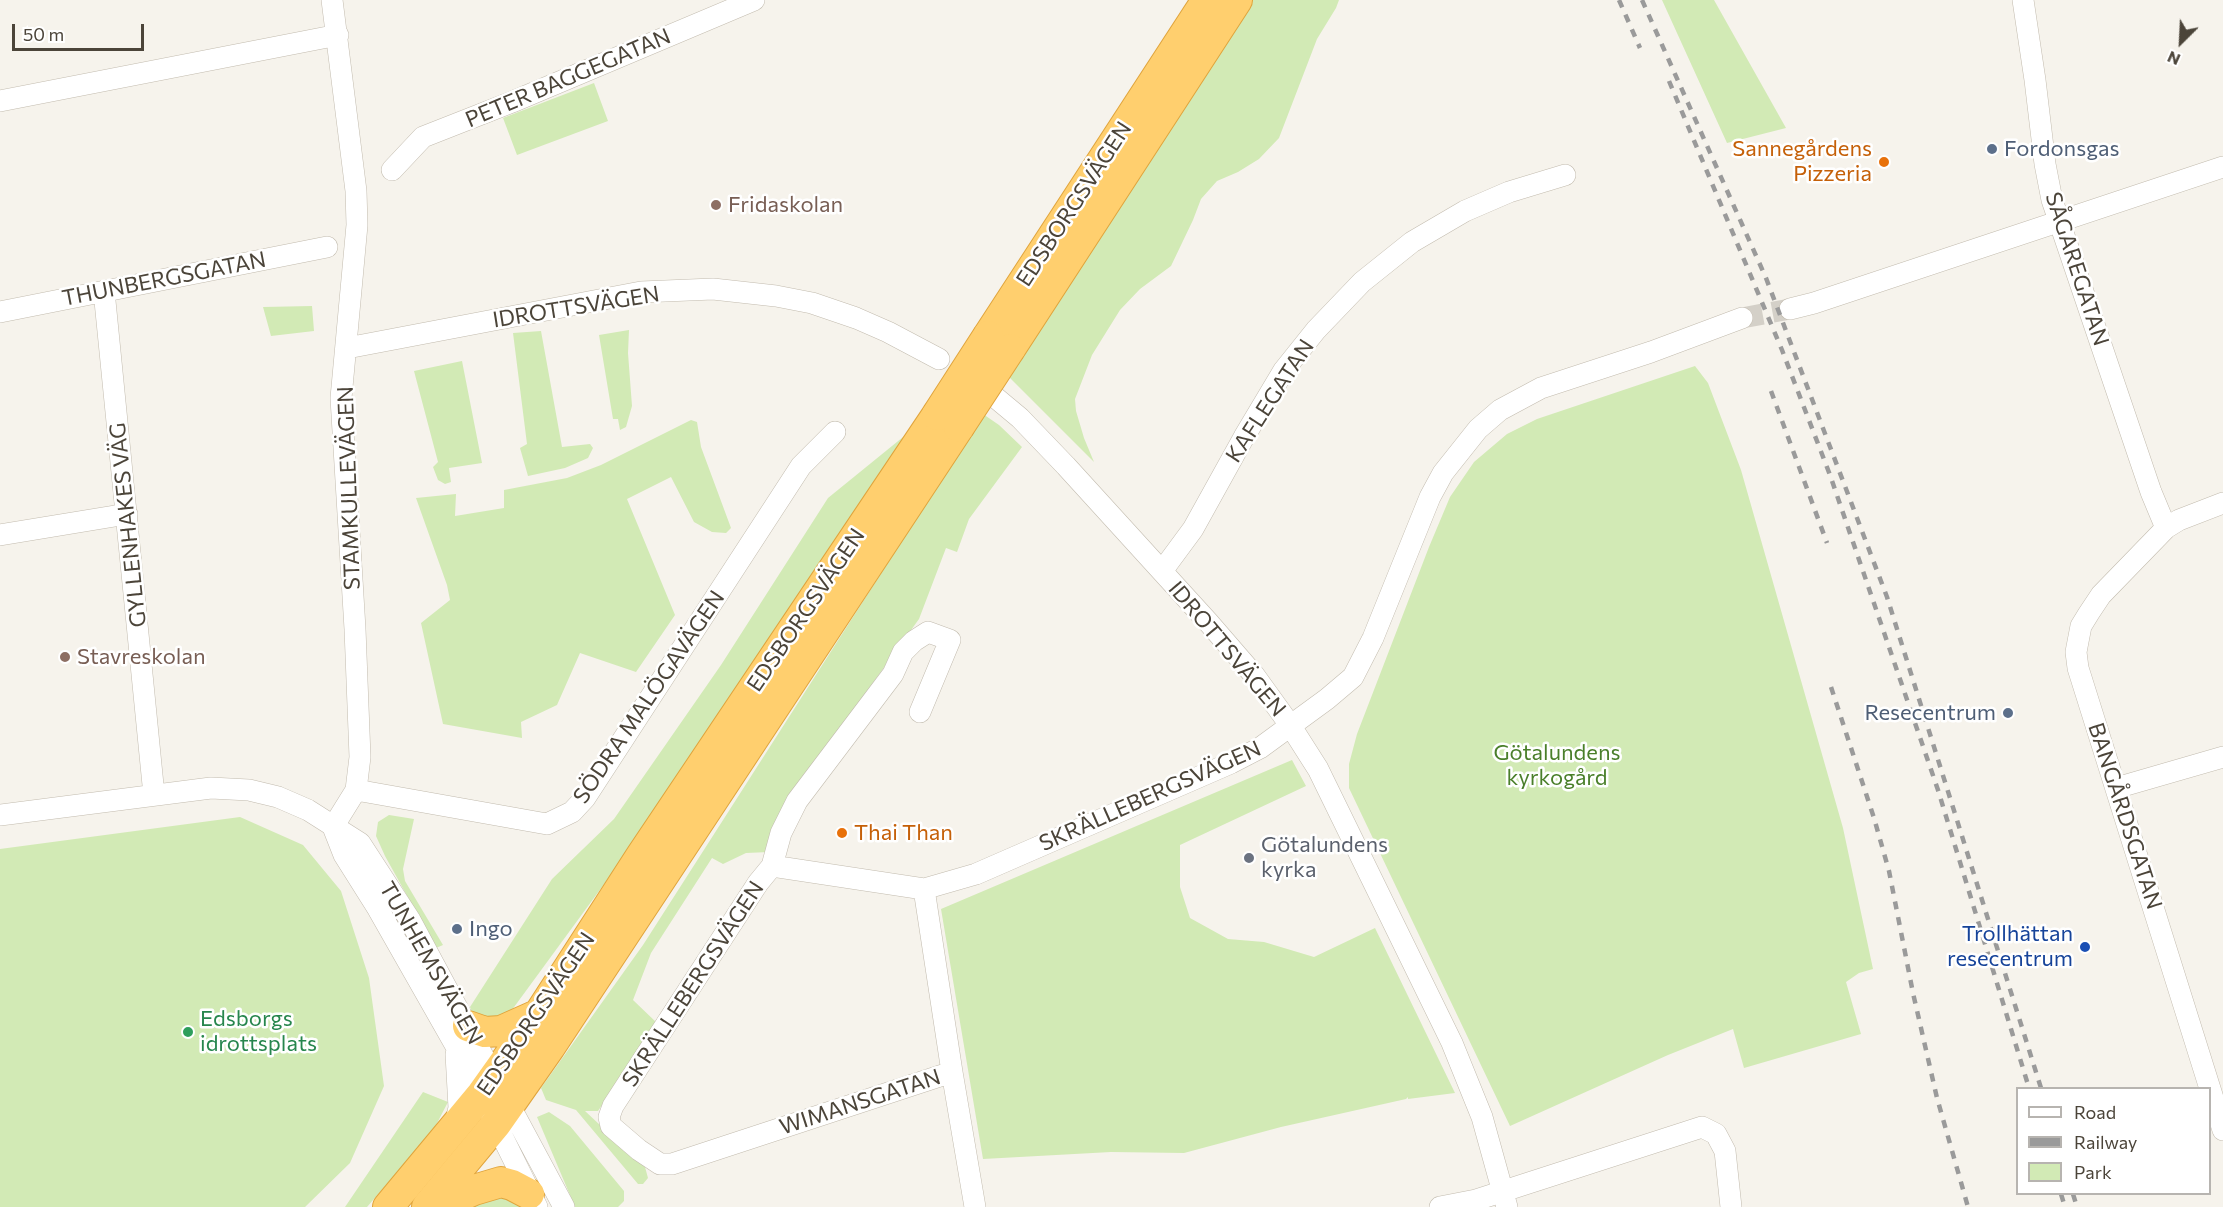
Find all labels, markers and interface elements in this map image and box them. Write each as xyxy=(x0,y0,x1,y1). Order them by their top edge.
scale bar xyxy=(15,12,147,50)
north arrow xyxy=(2151,12,2211,72)
text: 50 m xyxy=(23,23,64,45)
street label: PETER BAGGEGATAN xyxy=(461,23,675,133)
text: N xyxy=(2164,48,2183,70)
street label: EDSBORGSVÄGEN xyxy=(1011,117,1137,291)
place label: Sannegårdens Pizzeria xyxy=(1732,136,1872,188)
place label: Fordonsgas xyxy=(2004,136,2119,162)
marker: Fordonsgas xyxy=(1985,142,1999,156)
marker: Sannegårdens Pizzeria xyxy=(1877,155,1891,169)
street label: SÅGAREGATAN xyxy=(2040,189,2114,349)
place label: Fridaskolan xyxy=(728,192,843,218)
marker: Fridaskolan xyxy=(709,198,723,212)
street label: THUNBERGSGATAN xyxy=(60,246,268,312)
street label: IDROTTSVÄGEN xyxy=(491,281,661,333)
street label: KAFLEGATAN xyxy=(1220,334,1320,468)
street label: STAMKULLEVÄGEN xyxy=(332,386,366,590)
street label: GYLLENHAKES VÄG xyxy=(104,421,152,629)
street label: EDSBORGSVÄGEN xyxy=(742,523,870,697)
street label: IDROTTSVÄGEN xyxy=(1163,576,1291,722)
street label: SÖDRA MALÖGAVÄGEN xyxy=(568,586,730,808)
place label: Stavreskolan xyxy=(77,644,206,670)
marker: Stavreskolan xyxy=(58,650,72,664)
place label: Resecentrum xyxy=(1864,700,1996,726)
marker: Resecentrum xyxy=(2001,706,2015,720)
street label: BANGÅRDSGATAN xyxy=(2082,719,2168,913)
street label: SKRÄLLEBERGSVÄGEN xyxy=(1035,735,1265,857)
park label: Götalundens kyrkogård xyxy=(1493,740,1621,792)
place label: Thai Than xyxy=(854,820,953,846)
marker: Thai Than xyxy=(835,826,849,840)
place label: Götalundens kyrka xyxy=(1261,832,1388,884)
marker: Götalundens kyrka xyxy=(1242,851,1256,865)
street label: SKRÄLLEBERGSVÄGEN xyxy=(617,876,769,1092)
street label: TUNHEMSVÄGEN xyxy=(374,877,488,1049)
place label: Ingo xyxy=(469,916,513,942)
place label: Trollhättan resecentrum xyxy=(1947,921,2073,972)
marker: Ingo xyxy=(450,922,464,936)
street label: EDSBORGSVÄGEN xyxy=(472,927,600,1101)
marker: Trollhättan resecentrum xyxy=(2078,940,2092,954)
place label: Edsborgs idrottsplats xyxy=(200,1006,317,1058)
marker: Edsborgs idrottsplats xyxy=(181,1025,195,1039)
street label: WIMANSGATAN xyxy=(776,1064,944,1140)
legend xyxy=(2016,1087,2211,1195)
text: Road xyxy=(2074,1101,2116,1123)
text: Railway xyxy=(2074,1131,2137,1153)
text: Park xyxy=(2074,1161,2112,1183)

